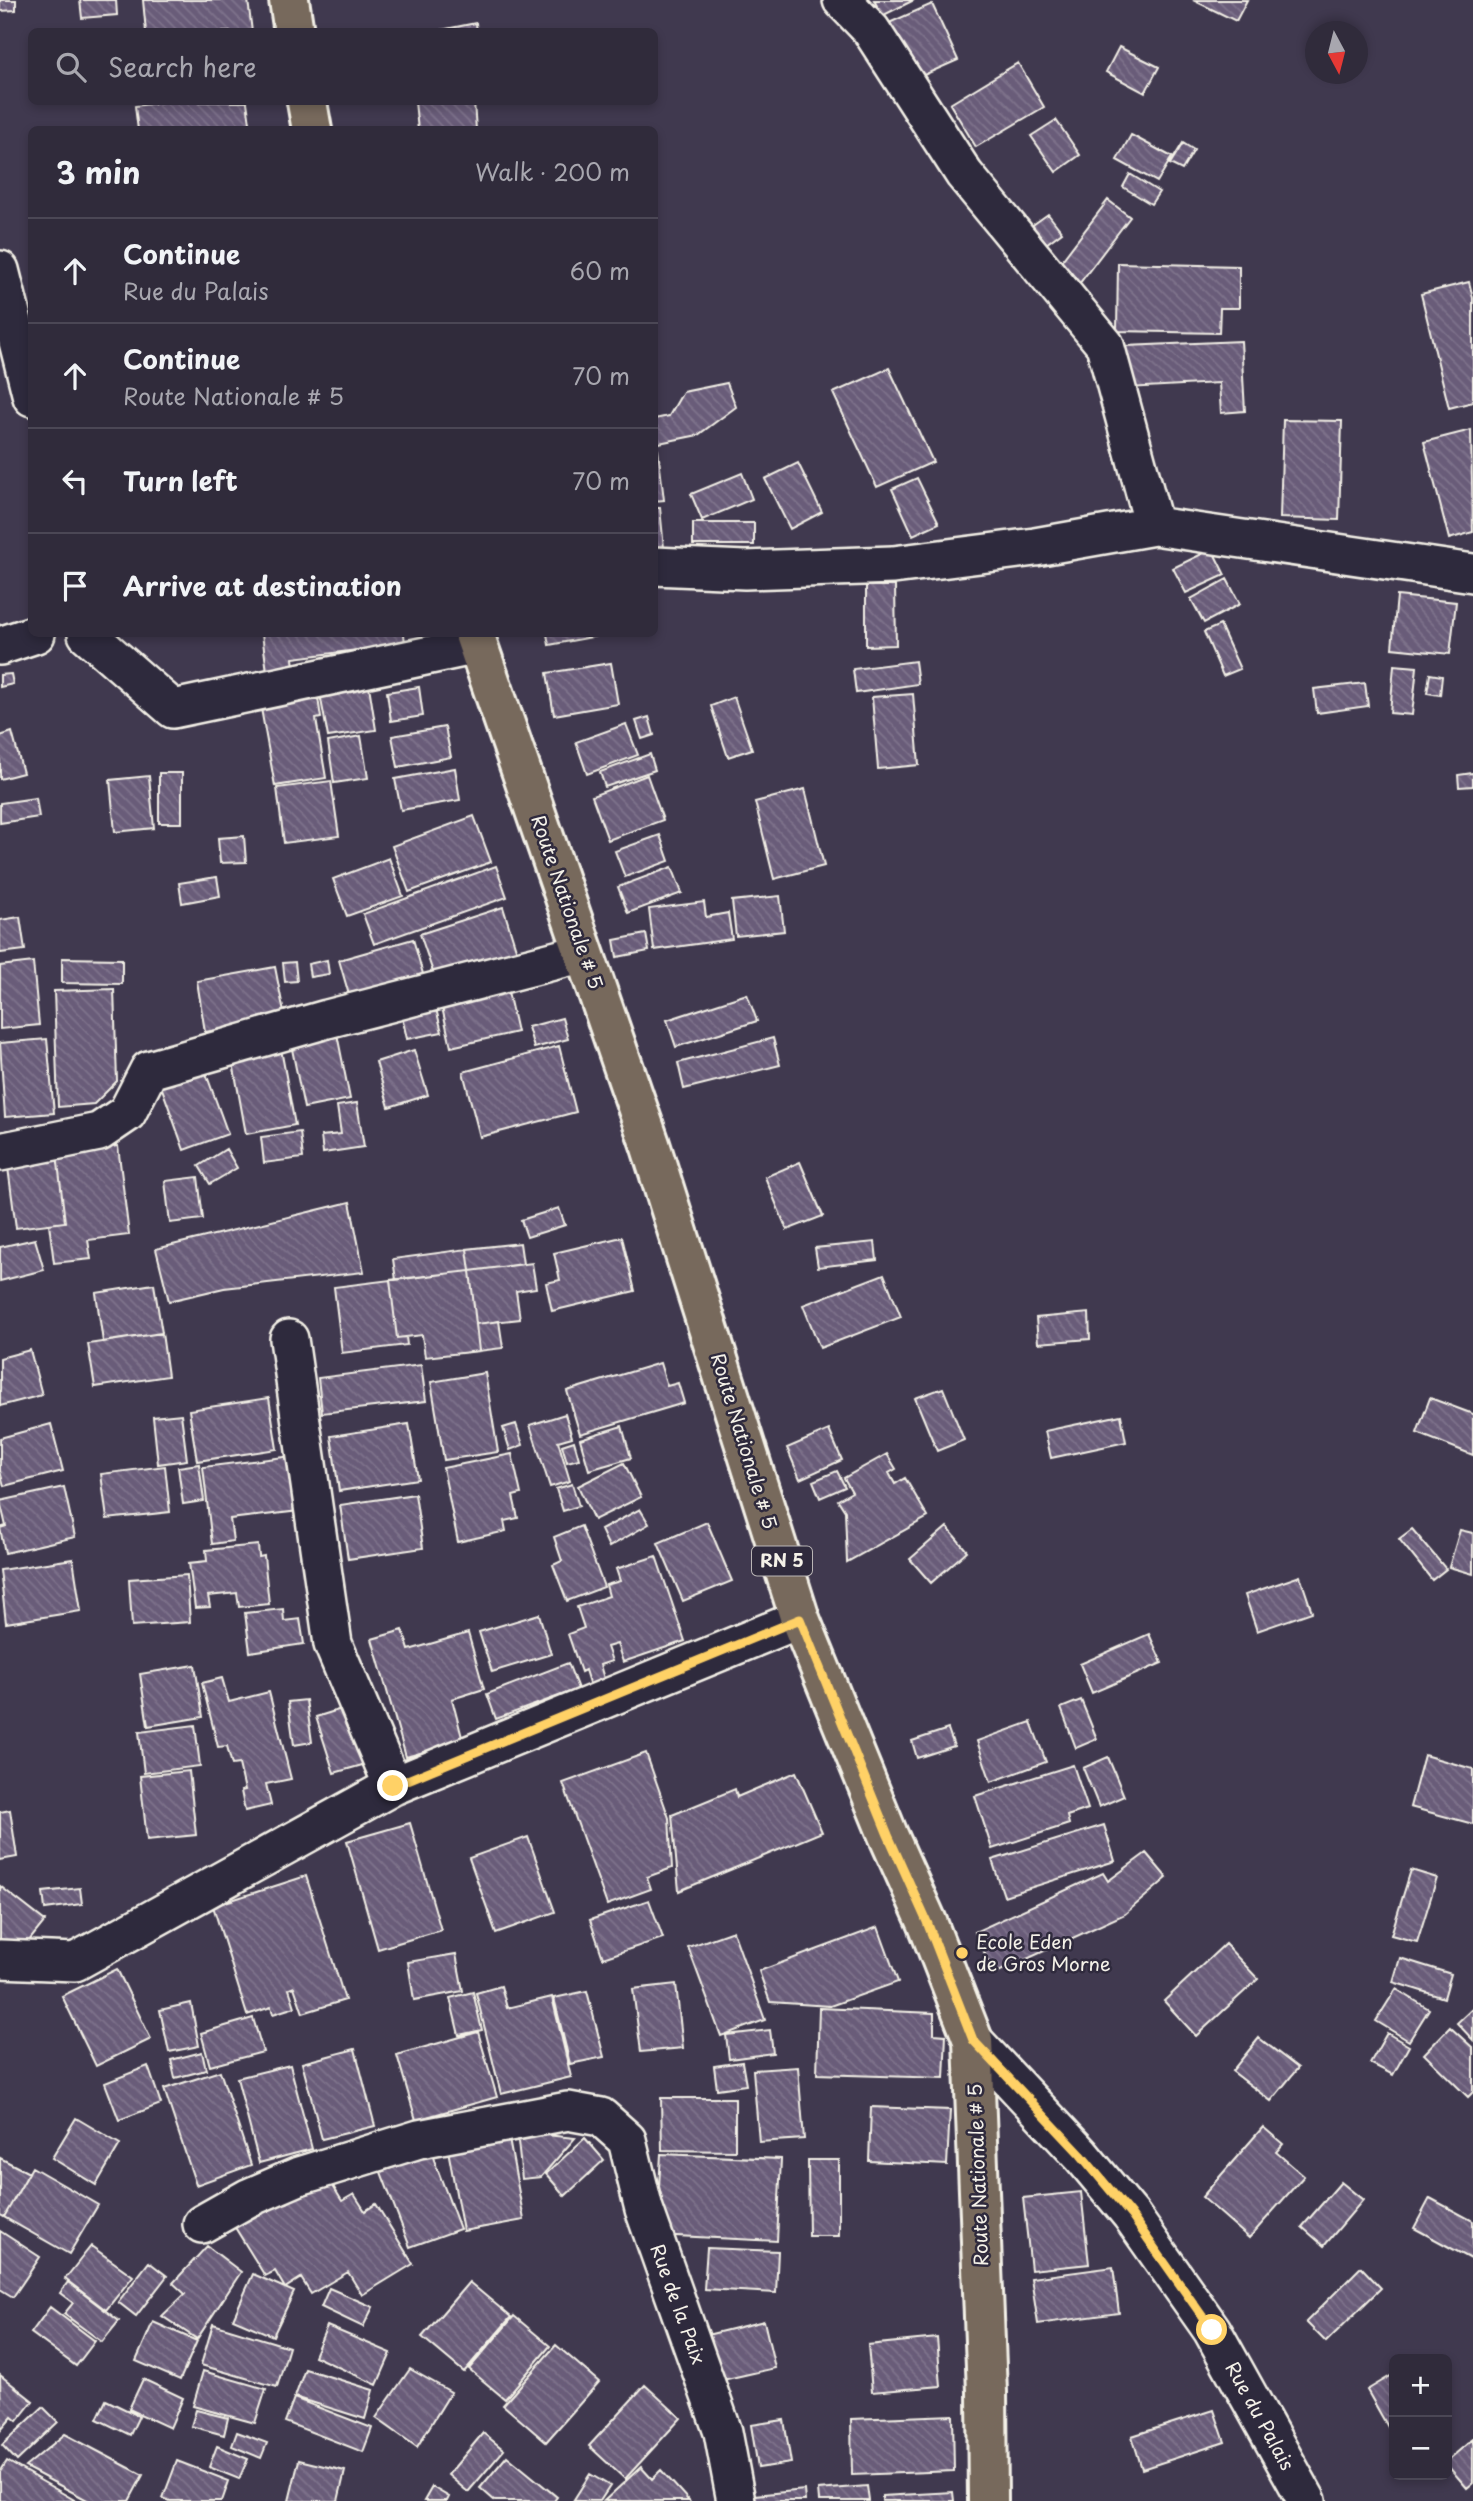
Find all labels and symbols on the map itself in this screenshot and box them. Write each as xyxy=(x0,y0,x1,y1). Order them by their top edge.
north arrow xyxy=(1305,21,1368,84)
street label: Route Nationale # 5 xyxy=(525,811,611,993)
street label: Route Nationale # 5 xyxy=(705,1349,785,1532)
road number: RN 5 xyxy=(752,1546,812,1576)
route end xyxy=(377,1770,408,1801)
place label: Ecole Eden de Gros Morne xyxy=(976,1927,1111,1977)
marker: Ecole Eden de Gros Morne xyxy=(954,1945,970,1961)
street label: Route Nationale # 5 xyxy=(960,2083,994,2267)
street label: Rue de la Paix xyxy=(644,2240,714,2368)
route start xyxy=(1196,2314,1227,2345)
street label: Rue du Palais xyxy=(1219,2356,1302,2475)

